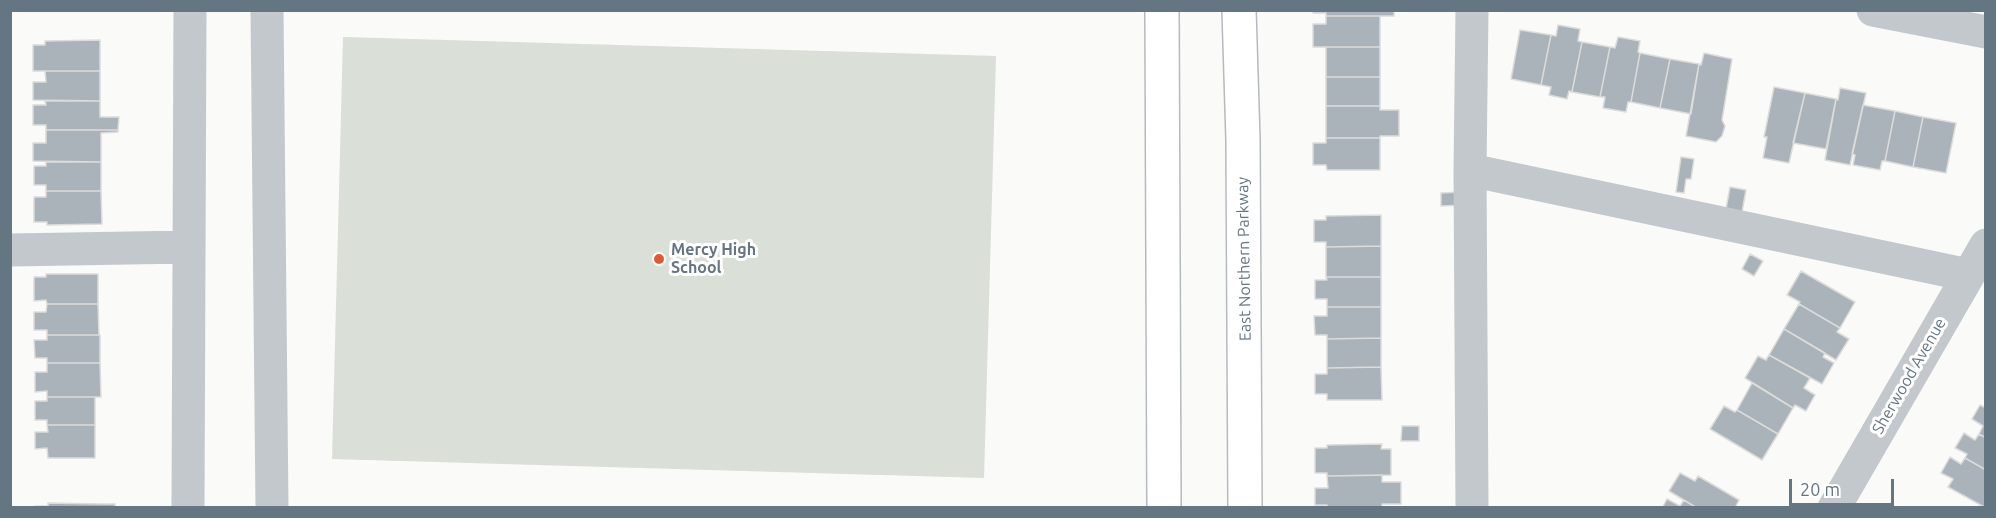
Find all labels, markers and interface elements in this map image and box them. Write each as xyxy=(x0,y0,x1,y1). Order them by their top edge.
street label: East Northern Parkway xyxy=(1233,177,1255,341)
place label: Mercy High School xyxy=(671,240,756,278)
marker: Mercy High School xyxy=(652,252,666,266)
street label: Sherwood Avenue xyxy=(1868,315,1950,437)
scale bar xyxy=(1792,467,1897,505)
text: 20 m xyxy=(1800,479,1840,499)

